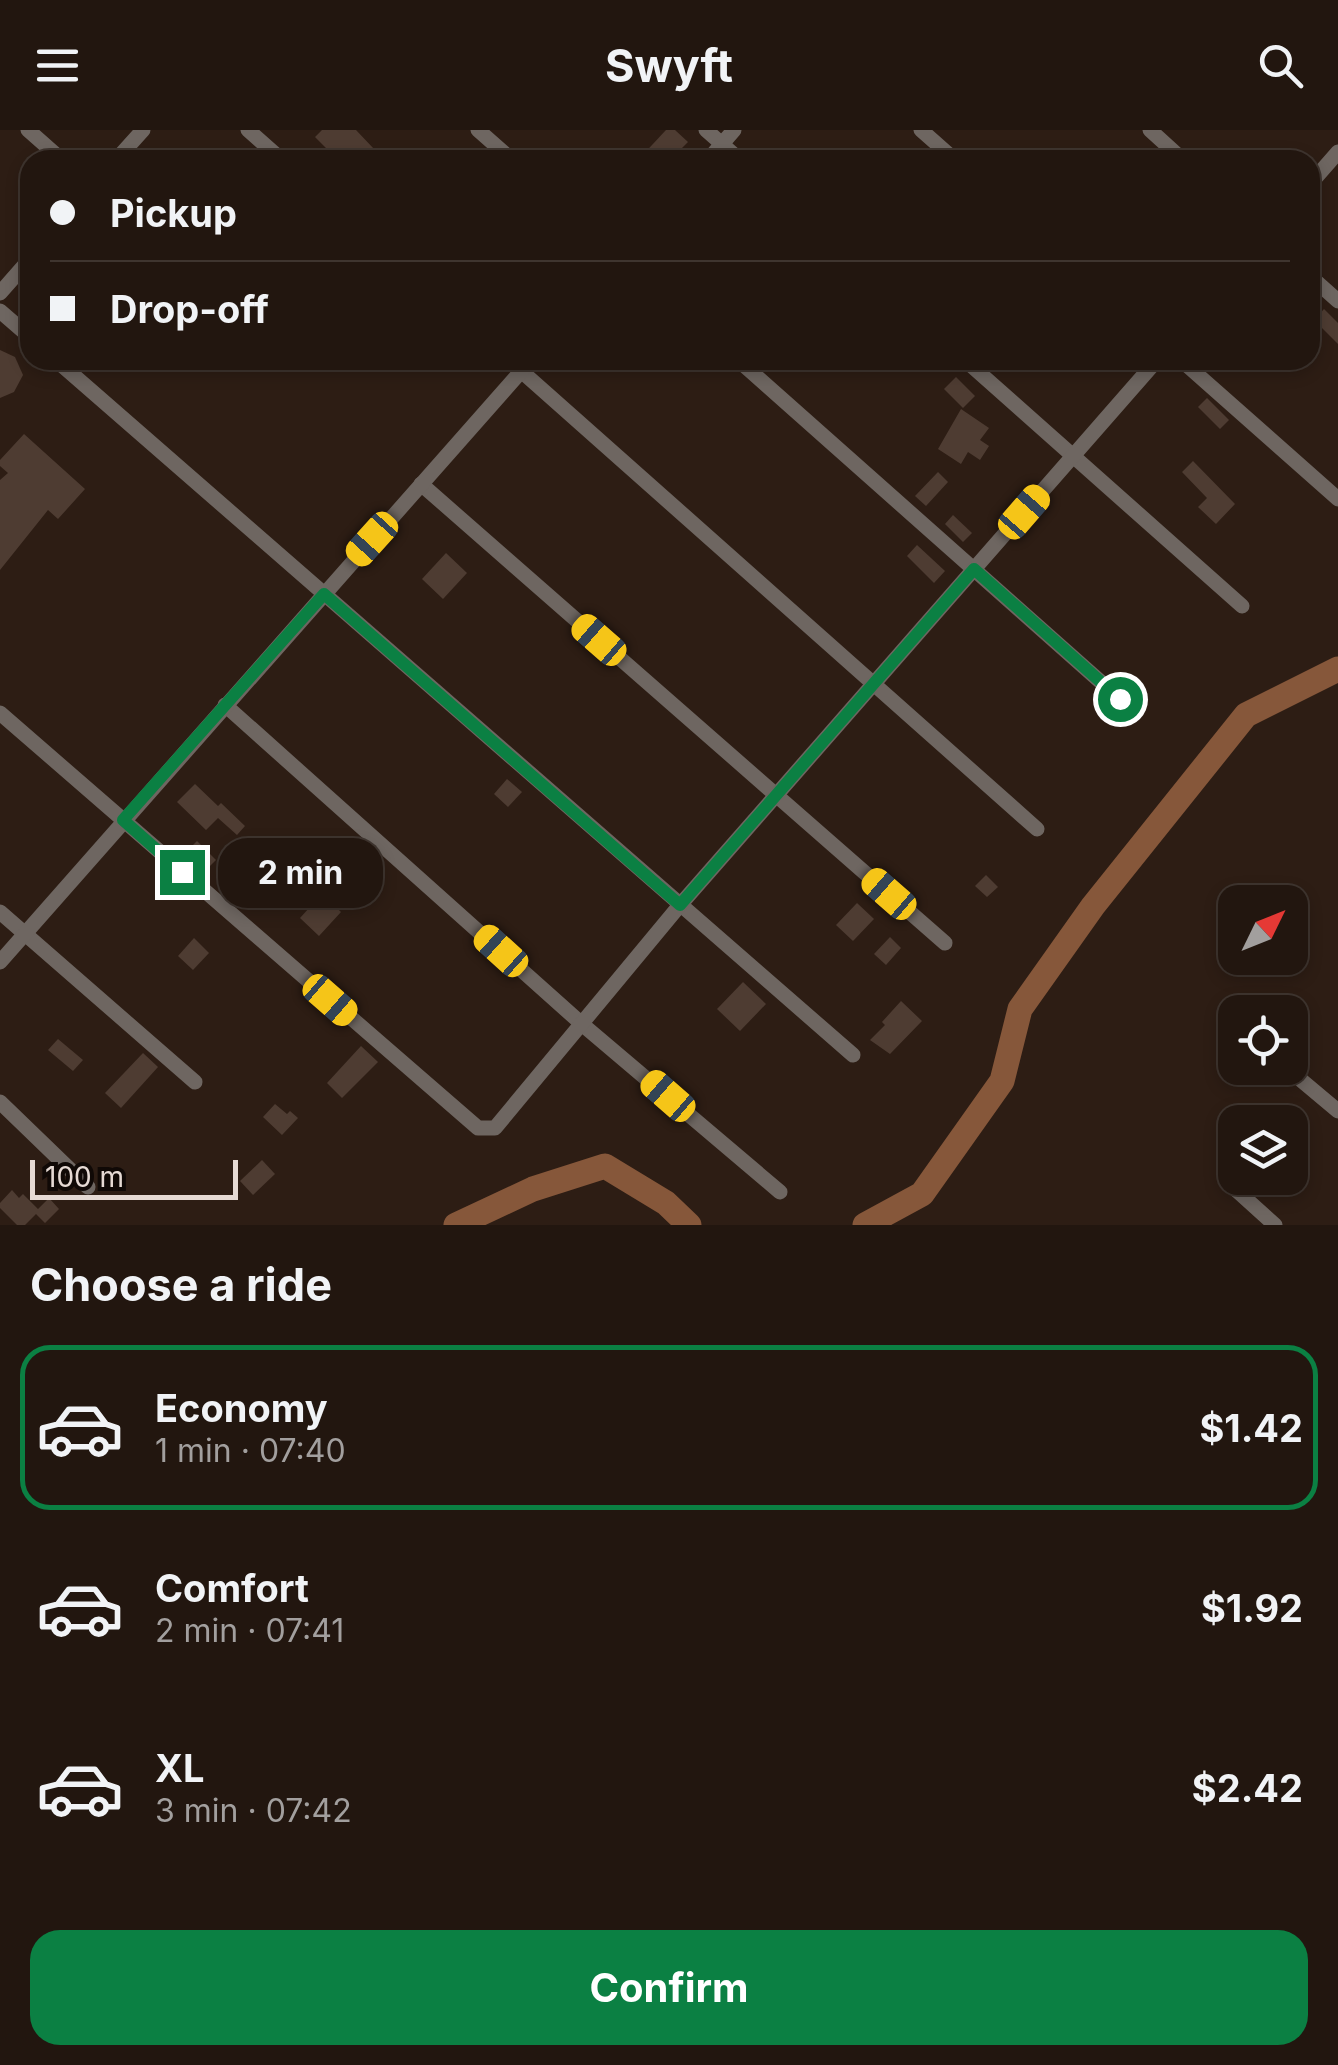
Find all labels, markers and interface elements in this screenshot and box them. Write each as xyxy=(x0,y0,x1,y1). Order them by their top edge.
icon: menu xyxy=(30,38,85,93)
text: Swyft xyxy=(605,38,733,93)
icon: search xyxy=(1253,38,1308,93)
text: Pickup xyxy=(110,190,237,236)
text: Drop-off xyxy=(110,286,269,332)
car xyxy=(993,480,1055,544)
car xyxy=(341,507,403,571)
car xyxy=(567,609,631,671)
route start xyxy=(1098,677,1143,722)
callout: 2 min xyxy=(217,837,382,907)
route end xyxy=(160,850,205,895)
text: 2 min xyxy=(258,853,343,892)
car xyxy=(857,863,921,925)
north arrow xyxy=(1218,885,1308,975)
map controls xyxy=(1218,885,1308,1195)
car xyxy=(469,920,533,982)
car xyxy=(298,969,362,1031)
button: locate xyxy=(1218,995,1308,1085)
car xyxy=(636,1065,700,1127)
button: layers xyxy=(1218,1105,1308,1195)
scale bar xyxy=(30,1155,238,1200)
text: 100 m xyxy=(45,1160,124,1194)
text: Choose a ride xyxy=(30,1257,332,1312)
icon: car xyxy=(35,1383,125,1473)
text: Economy xyxy=(155,1385,328,1431)
text: $1.42 xyxy=(1199,1405,1303,1451)
text: 1 min · 07:40 xyxy=(155,1431,346,1470)
icon: car xyxy=(35,1563,125,1653)
text: Comfort xyxy=(155,1565,309,1611)
text: $1.92 xyxy=(1201,1585,1303,1631)
text: 2 min · 07:41 xyxy=(155,1611,344,1650)
icon: car xyxy=(35,1743,125,1833)
text: XL xyxy=(155,1745,205,1791)
text: $2.42 xyxy=(1192,1765,1303,1811)
text: 3 min · 07:42 xyxy=(155,1791,352,1830)
button: Confirm xyxy=(30,1930,1308,2045)

